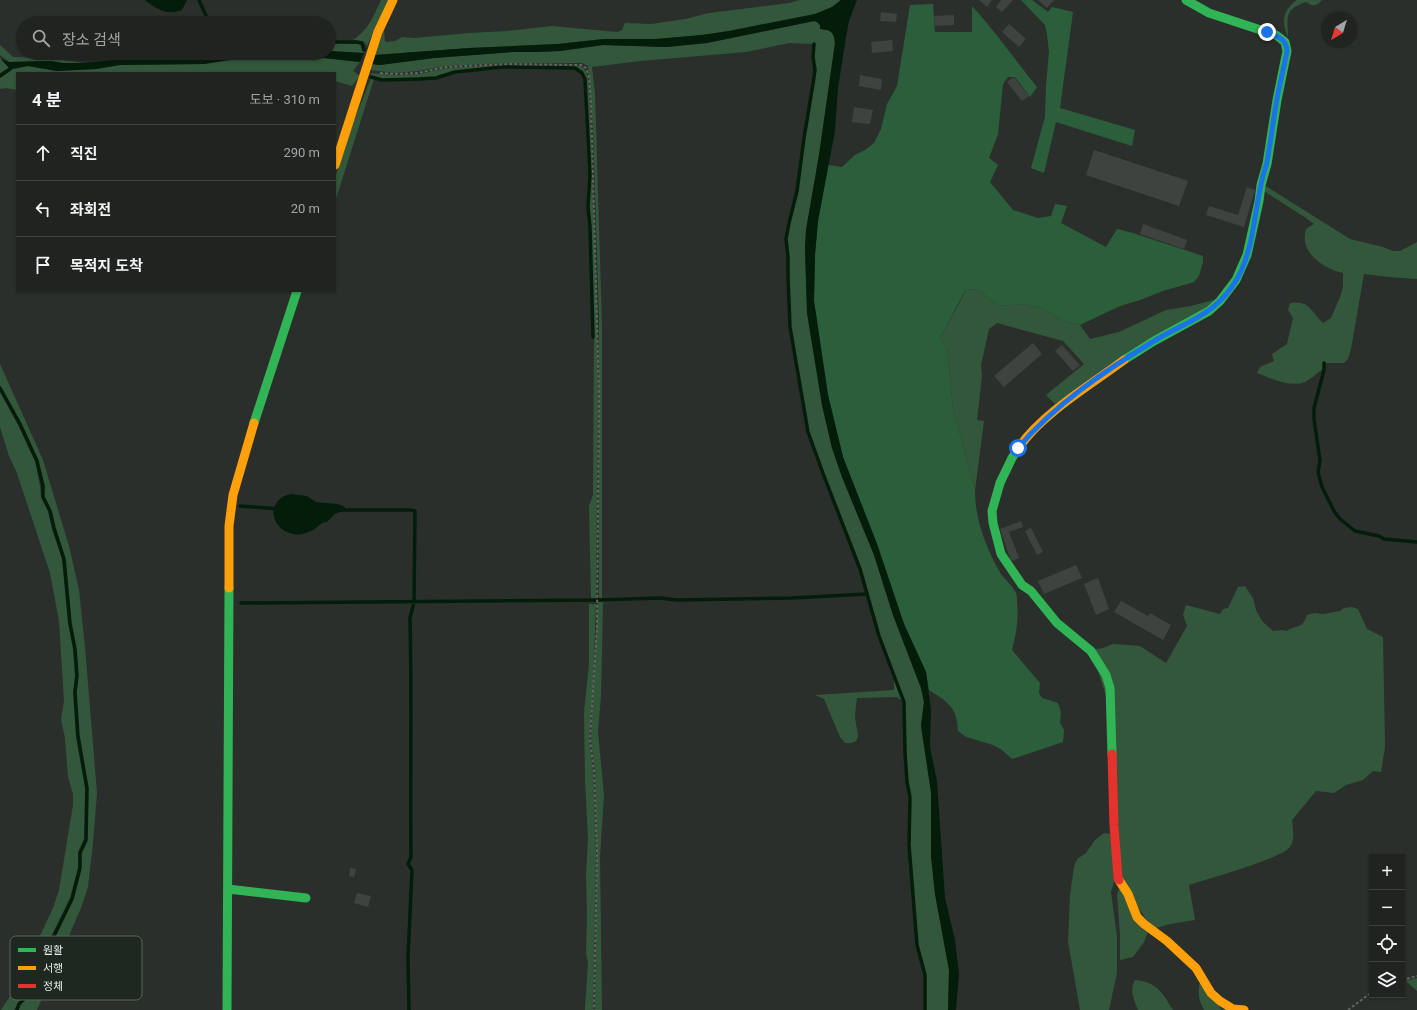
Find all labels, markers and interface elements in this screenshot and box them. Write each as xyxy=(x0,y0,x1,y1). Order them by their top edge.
north arrow xyxy=(1321,12,1357,48)
search box xyxy=(16,16,336,60)
route end xyxy=(1258,23,1276,41)
icon: search xyxy=(30,27,52,49)
text: 장소 검색 xyxy=(62,31,121,49)
text: 4 분 xyxy=(32,90,62,110)
text: 도보 · 310 m xyxy=(250,92,320,107)
icon: ahead xyxy=(32,142,54,164)
text: 직진 xyxy=(70,145,98,163)
text: 290 m xyxy=(283,145,320,160)
icon: left xyxy=(32,198,54,220)
text: 좌회전 xyxy=(70,201,111,219)
text: 20 m xyxy=(291,201,320,216)
icon: arrive xyxy=(32,254,54,276)
text: 목적지 도착 xyxy=(70,257,143,275)
route start xyxy=(1009,439,1027,457)
map controls xyxy=(1369,854,1405,998)
button: + xyxy=(1369,854,1405,890)
button: − xyxy=(1369,890,1405,926)
button: locate xyxy=(1369,926,1405,962)
legend xyxy=(10,936,142,1000)
text: 원활 xyxy=(43,944,63,957)
text: 서행 xyxy=(43,962,63,975)
button: layers xyxy=(1369,962,1405,998)
text: 정체 xyxy=(43,980,63,993)

